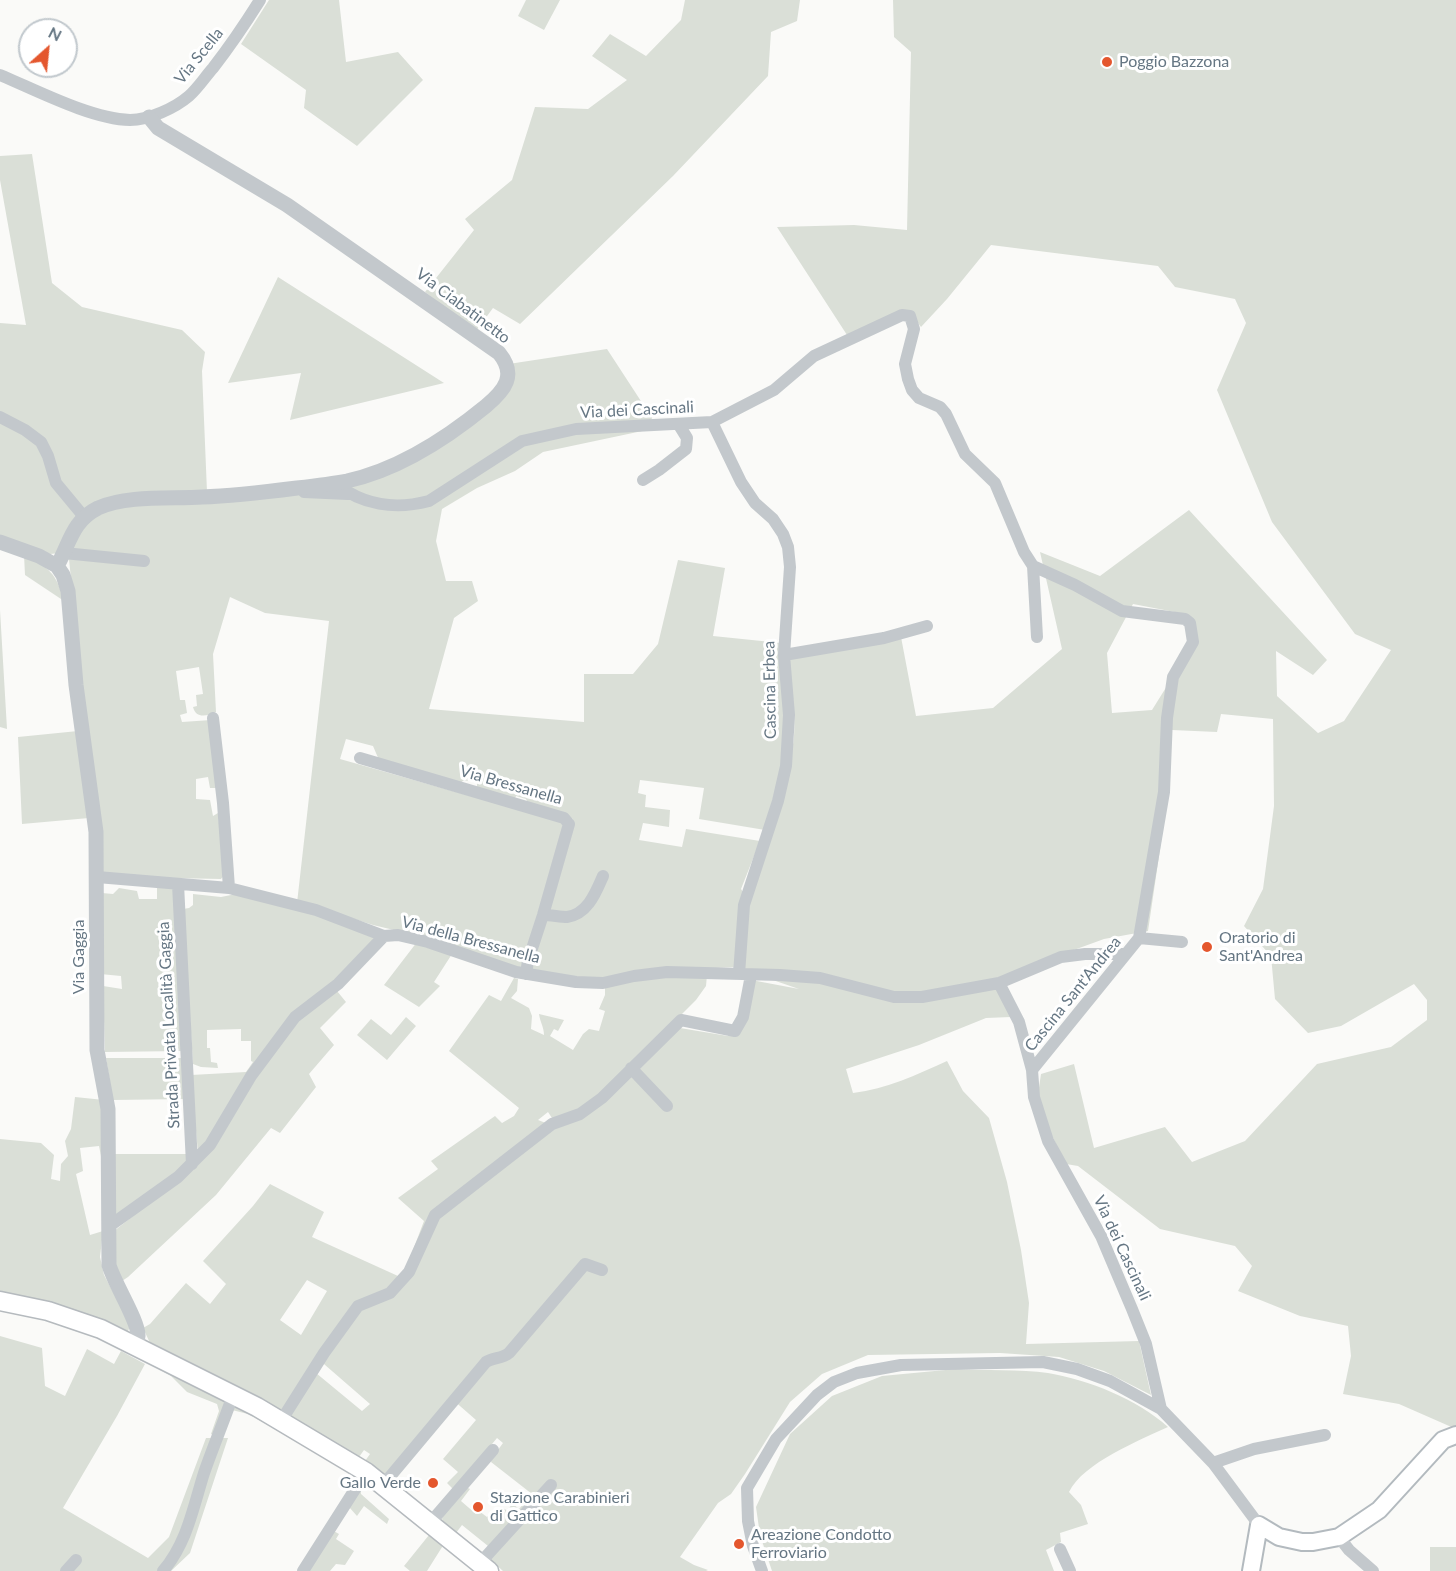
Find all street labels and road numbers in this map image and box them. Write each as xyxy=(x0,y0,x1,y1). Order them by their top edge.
street label: Via Scella xyxy=(171,24,227,88)
street label: Via Ciabatinetto xyxy=(412,264,514,348)
street label: Via dei Cascinali xyxy=(580,397,694,423)
street label: Cascina Erbea xyxy=(760,641,780,739)
street label: Via Bressanella xyxy=(458,761,564,809)
street label: Via della Bressanella xyxy=(400,912,542,968)
street label: Via Gaggia xyxy=(69,920,89,994)
street label: Strada Privata Località Gaggia xyxy=(154,921,184,1129)
street label: Cascina Sant'Andrea xyxy=(1021,933,1125,1055)
street label: Via dei Cascinali xyxy=(1089,1192,1155,1304)

